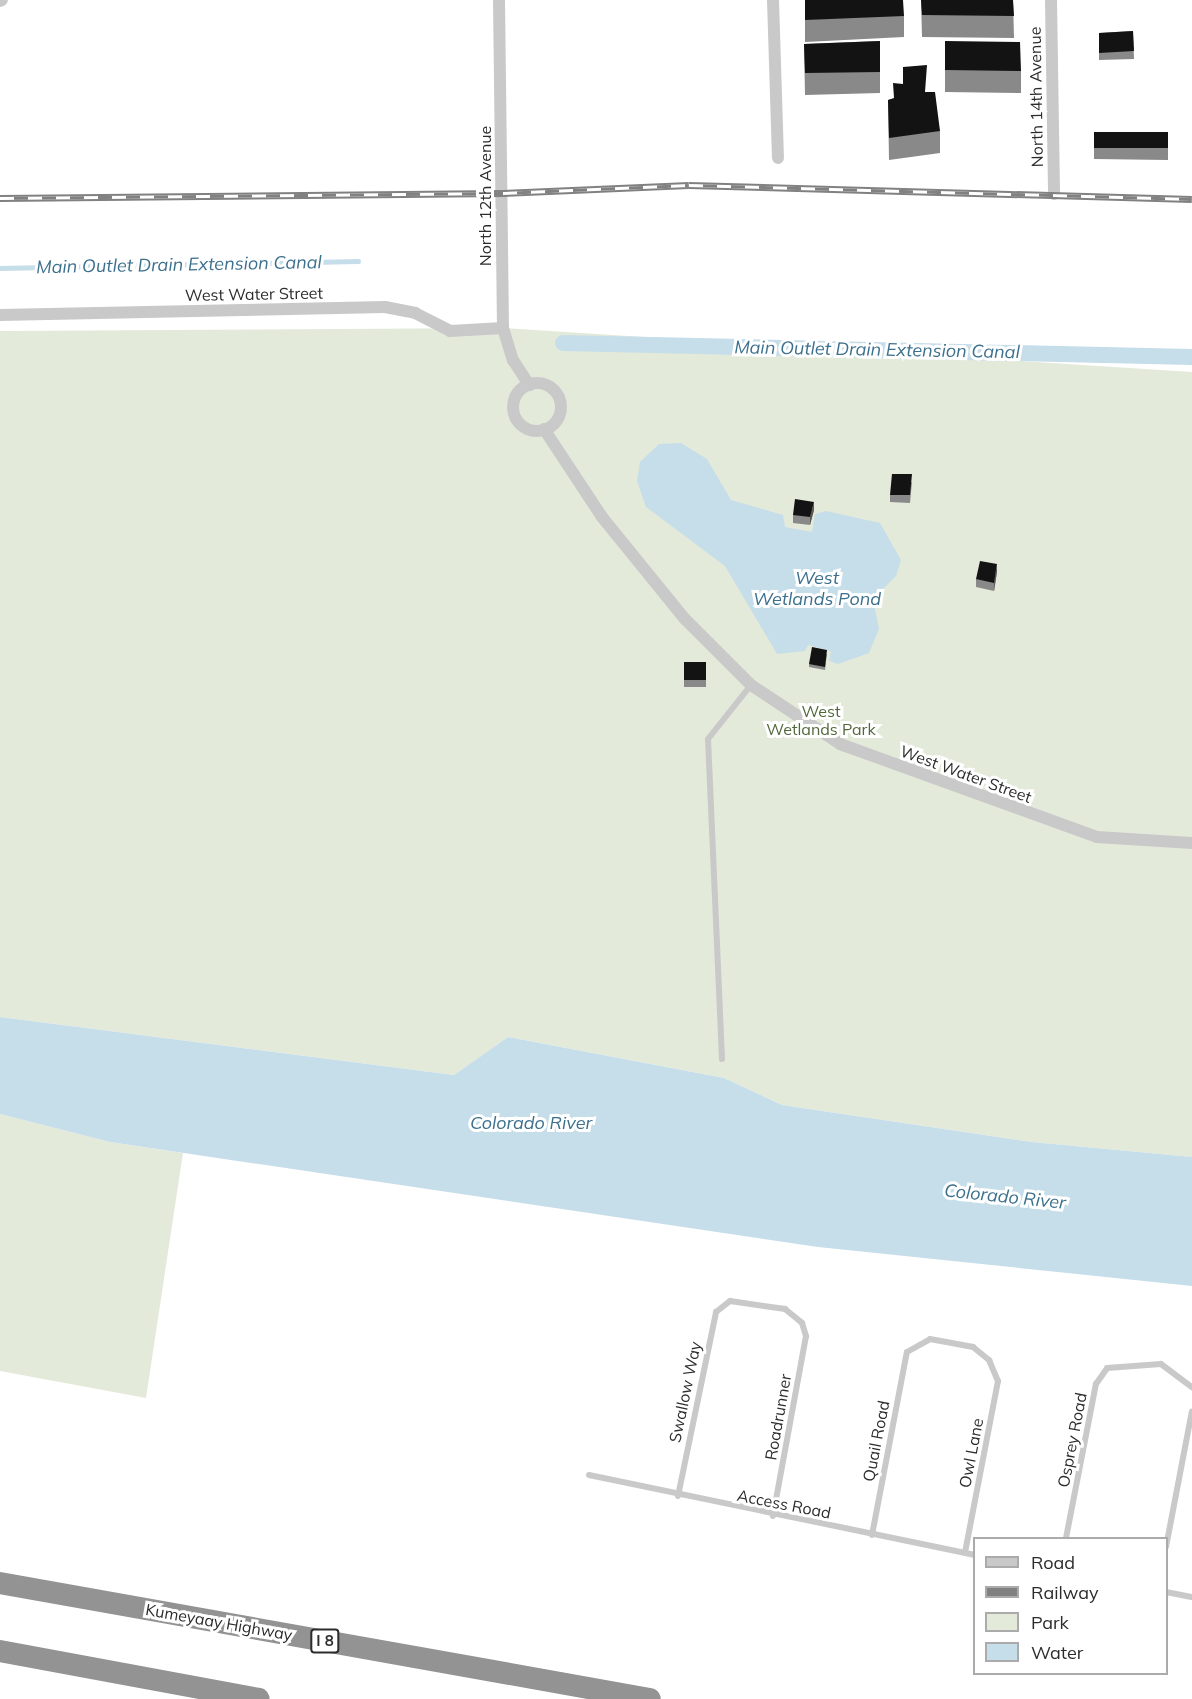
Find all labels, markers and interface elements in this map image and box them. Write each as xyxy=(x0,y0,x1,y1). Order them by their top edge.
street label: North 14th Avenue xyxy=(1025,27,1047,167)
street label: North 12th Avenue xyxy=(475,126,495,266)
water label: Main Outlet Drain Extension Canal xyxy=(36,252,322,278)
street label: West Water Street xyxy=(185,283,323,305)
water label: Main Outlet Drain Extension Canal xyxy=(734,337,1020,363)
water label: West Wetlands Pond xyxy=(753,568,881,610)
park label: West Wetlands Park xyxy=(766,701,876,739)
street label: West Water Street xyxy=(898,741,1034,807)
water label: Colorado River xyxy=(470,1112,592,1134)
water label: Colorado River xyxy=(943,1180,1067,1214)
street label: Swallow Way xyxy=(665,1340,705,1444)
street label: Roadrunner xyxy=(761,1372,795,1462)
street label: Osprey Road xyxy=(1053,1391,1091,1489)
street label: Quail Road xyxy=(859,1399,893,1483)
street label: Owl Lane xyxy=(955,1416,987,1490)
street label: Access Road xyxy=(735,1485,833,1523)
legend xyxy=(973,1537,1168,1675)
text: Road xyxy=(1031,1551,1075,1574)
text: Railway xyxy=(1031,1581,1099,1604)
street label: Kumeyaay Highway xyxy=(144,1600,294,1644)
text: Park xyxy=(1031,1611,1069,1634)
road number: I 8 xyxy=(310,1629,340,1653)
text: Water xyxy=(1031,1641,1083,1664)

